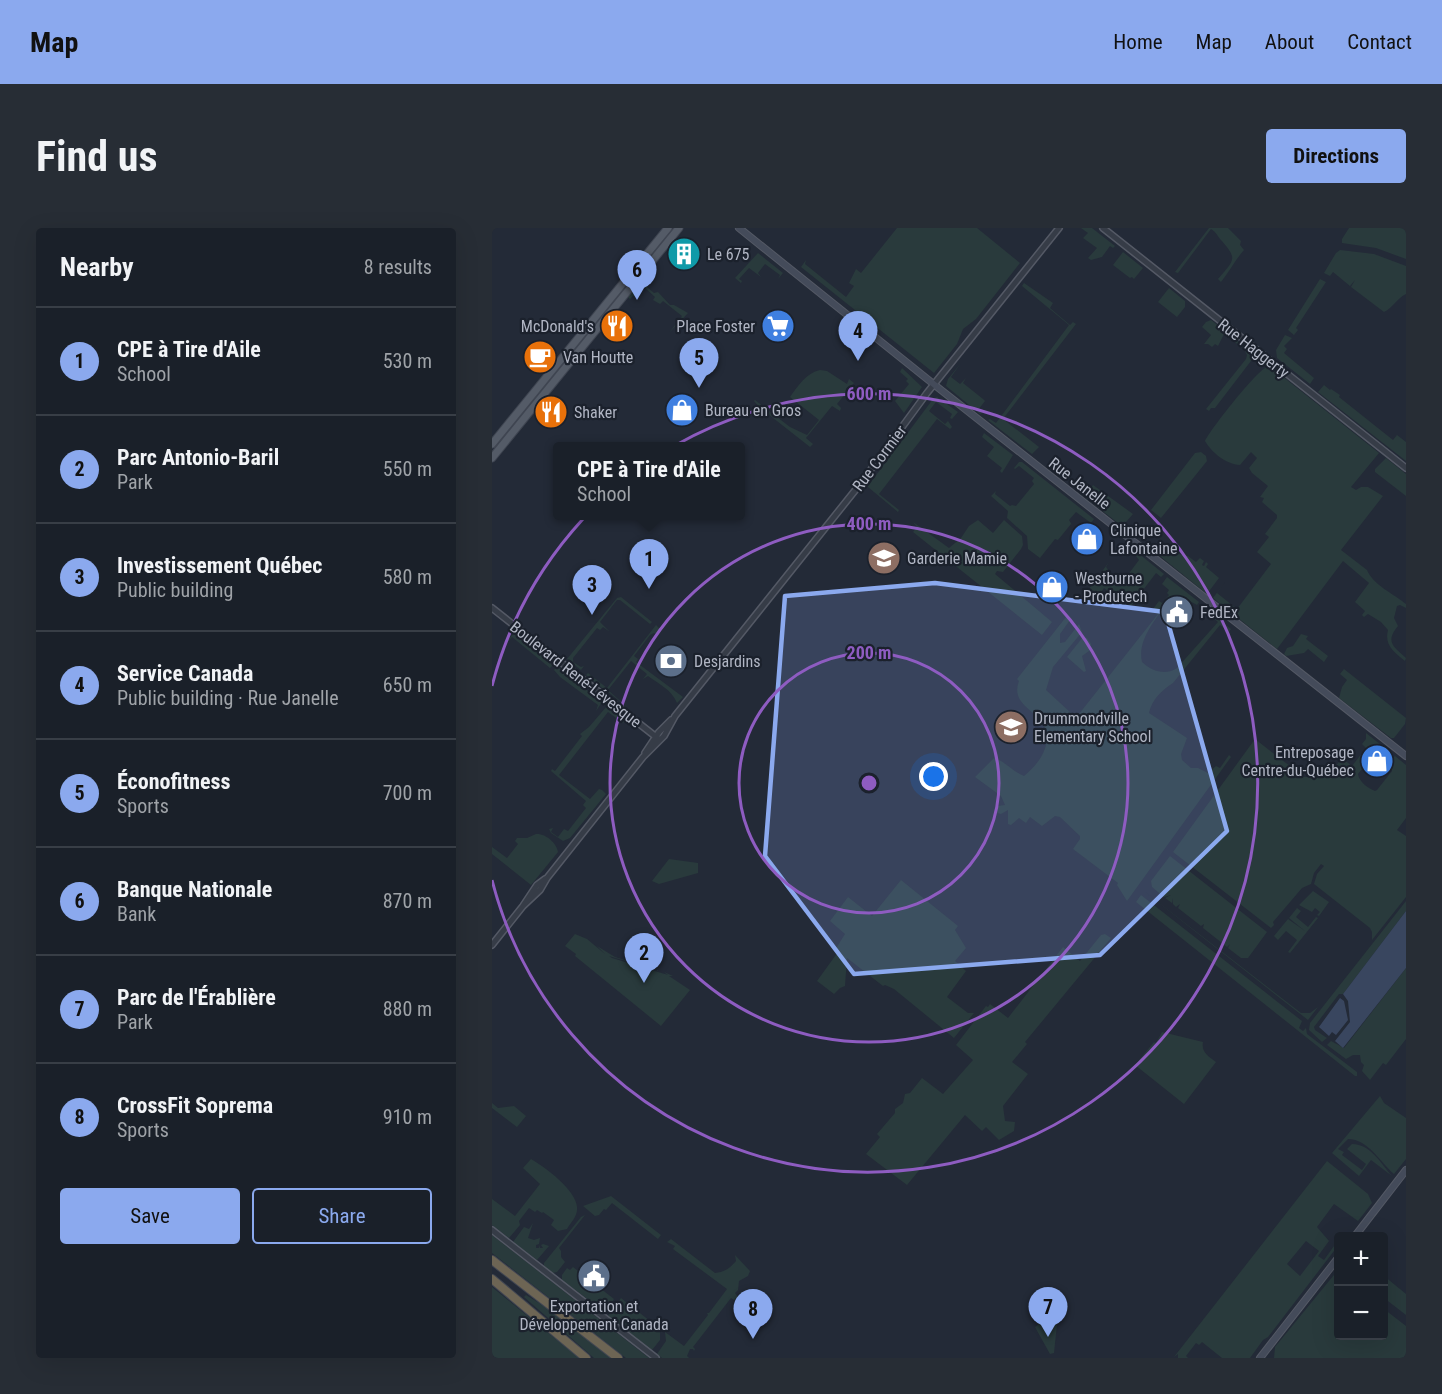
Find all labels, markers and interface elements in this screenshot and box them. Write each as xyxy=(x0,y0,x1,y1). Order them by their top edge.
text: Map xyxy=(30,26,78,59)
text: Home xyxy=(1113,30,1163,54)
text: Map xyxy=(1196,30,1232,54)
text: About xyxy=(1265,30,1314,54)
text: Contact xyxy=(1347,30,1412,54)
button: Directions xyxy=(1266,129,1406,183)
text: Find us xyxy=(36,132,157,181)
building icon: Le 675 xyxy=(666,236,702,272)
place label: Le 675 xyxy=(707,245,750,264)
pin: 6 xyxy=(618,250,656,300)
text: Nearby xyxy=(60,252,134,282)
text: 8 results xyxy=(364,255,432,279)
restaurant icon: McDonald's xyxy=(599,308,635,344)
supermarket icon: Place Foster xyxy=(760,308,796,344)
pin: 4 xyxy=(838,312,878,361)
street label: Rue Haggerty xyxy=(1214,315,1293,382)
place label: McDonald's xyxy=(521,317,594,336)
place label: Place Foster xyxy=(676,317,755,336)
text: CPE à Tire d'Aile xyxy=(117,337,261,362)
pin: 5 xyxy=(680,338,718,388)
cafe icon: Van Houtte xyxy=(522,339,558,375)
place label: Van Houtte xyxy=(563,348,633,367)
text: 1 xyxy=(74,349,85,373)
text: 530 m xyxy=(383,349,432,373)
text: School xyxy=(117,362,171,386)
text: 600 m xyxy=(847,383,891,404)
shop icon: Bureau en Gros xyxy=(664,392,700,428)
restaurant icon: Shaker xyxy=(533,394,569,430)
place label: Bureau en Gros xyxy=(705,401,801,420)
place label: Shaker xyxy=(574,403,617,422)
street label: Rue Cormier xyxy=(849,422,910,495)
popup xyxy=(553,442,745,520)
text: Parc Antonio-Baril xyxy=(117,445,279,470)
street label: Rue Janelle xyxy=(1045,453,1114,513)
text: 2 xyxy=(74,457,85,481)
text: 550 m xyxy=(383,457,432,481)
text: CPE à Tire d'Aile xyxy=(577,457,721,482)
text: Park xyxy=(117,470,153,494)
text: School xyxy=(577,482,631,506)
text: 400 m xyxy=(847,513,891,534)
shop icon: Clinique Lafontaine xyxy=(1069,521,1105,557)
place label: Clinique Lafontaine xyxy=(1110,521,1177,558)
pin: 1 xyxy=(630,540,668,589)
school or university icon: Garderie Mamie xyxy=(866,540,902,576)
place label: Garderie Mamie xyxy=(907,549,1007,568)
text: Investissement Québec xyxy=(117,553,322,578)
text: 3 xyxy=(74,565,85,589)
text: 580 m xyxy=(383,565,432,589)
pin: 3 xyxy=(572,566,612,615)
shop icon: Westburne - Produtech xyxy=(1034,569,1070,605)
place label: Westburne - Produtech xyxy=(1075,569,1147,606)
text: Public building xyxy=(117,578,233,602)
public building icon: FedEx xyxy=(1159,594,1195,630)
place label: FedEx xyxy=(1200,603,1238,622)
street label: Boulevard René-Lévesque xyxy=(506,617,645,732)
text: 200 m xyxy=(847,642,891,663)
bank icon: Desjardins xyxy=(653,643,689,679)
place label: Desjardins xyxy=(694,652,761,671)
text: Service Canada xyxy=(117,661,253,686)
text: 4 xyxy=(74,673,85,697)
text: 650 m xyxy=(383,673,432,697)
text: Public building · Rue Janelle xyxy=(117,686,339,710)
school or university icon: Drummondville Elementary School xyxy=(993,709,1029,745)
place label: Drummondville Elementary School xyxy=(1034,709,1151,746)
place label: Entreposage Centre-du-Québec xyxy=(1241,743,1354,780)
shop icon: Entreposage Centre-du-Québec xyxy=(1359,743,1395,779)
your location xyxy=(919,762,948,791)
text: Éconofitness xyxy=(117,769,231,794)
centre of rings xyxy=(859,773,879,793)
text: 5 xyxy=(74,781,85,805)
text: 700 m xyxy=(383,781,432,805)
text: Sports xyxy=(117,794,169,818)
text: Banque Nationale xyxy=(117,877,272,902)
text: 6 xyxy=(74,889,85,913)
text: 870 m xyxy=(383,889,432,913)
text: Bank xyxy=(117,902,156,926)
pin: 2 xyxy=(624,934,664,983)
text: Parc de l'Érablière xyxy=(117,985,276,1010)
text: 7 xyxy=(74,997,85,1021)
text: 880 m xyxy=(383,997,432,1021)
text: Park xyxy=(117,1010,153,1034)
text: CrossFit Soprema xyxy=(117,1093,273,1118)
text: 8 xyxy=(74,1105,85,1129)
text: 910 m xyxy=(383,1105,432,1129)
text: Sports xyxy=(117,1118,169,1142)
button: Save xyxy=(60,1188,240,1244)
button: Share xyxy=(252,1188,432,1244)
map controls xyxy=(1334,1232,1388,1340)
button: + xyxy=(1334,1232,1388,1286)
public building icon: Exportation et Développement Canada xyxy=(576,1258,612,1294)
button: − xyxy=(1334,1286,1388,1340)
pin: 7 xyxy=(1028,1288,1068,1337)
pin: 8 xyxy=(734,1290,772,1339)
place label: Exportation et Développement Canada xyxy=(519,1297,669,1334)

